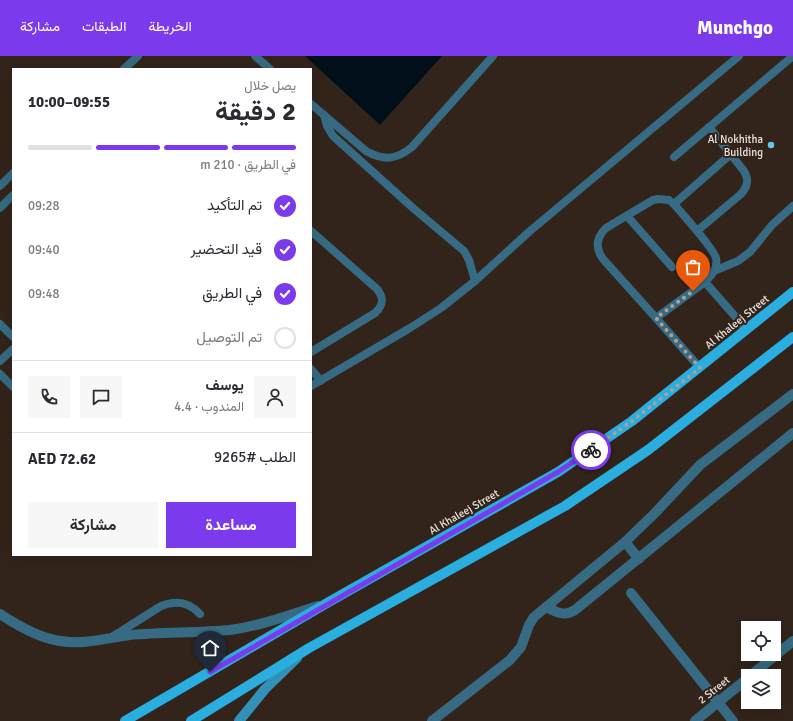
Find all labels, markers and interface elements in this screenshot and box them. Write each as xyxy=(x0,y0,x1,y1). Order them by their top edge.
text: Munchgo xyxy=(697,16,773,40)
text: مشاركة xyxy=(20,18,60,35)
text: الطبقات xyxy=(82,18,126,35)
text: الخريطة xyxy=(148,18,192,35)
text: يصل خلال xyxy=(244,78,296,94)
text: 09:55–10:00 xyxy=(28,93,110,111)
text: 2 دقيقة xyxy=(215,96,296,128)
place label: Al Nokhitha Building xyxy=(708,133,763,159)
marker: Al Nokhitha Building xyxy=(766,140,776,150)
text: في الطريق · 210 m xyxy=(200,157,296,173)
icon: check xyxy=(274,195,296,217)
text: تم التأكيد xyxy=(207,196,262,214)
text: 09:28 xyxy=(28,198,60,214)
icon: check xyxy=(274,239,296,261)
text: قيد التحضير xyxy=(190,240,262,258)
text: 09:40 xyxy=(28,242,60,258)
pin xyxy=(676,250,710,291)
icon: bag xyxy=(682,256,704,278)
icon: check xyxy=(274,283,296,305)
text: في الطريق xyxy=(202,284,262,302)
text: 09:48 xyxy=(28,286,60,302)
street label: Al Khaleej Street xyxy=(702,292,772,352)
text: تم التوصيل xyxy=(196,328,262,346)
button: phone xyxy=(28,376,70,418)
button: chat xyxy=(80,376,122,418)
text: يوسف xyxy=(206,376,244,394)
button: person xyxy=(254,376,296,418)
text: المندوب · 4.4 xyxy=(174,399,244,415)
courier xyxy=(571,430,611,470)
icon: bike xyxy=(580,439,602,461)
text: الطلب #9265 xyxy=(214,448,296,466)
text: AED 72.62 xyxy=(28,450,96,468)
street label: Al Khaleej Street xyxy=(427,487,501,537)
button: مشاركة xyxy=(28,502,158,548)
button: مساعدة xyxy=(166,502,296,548)
map controls xyxy=(741,621,781,709)
button: locate xyxy=(741,621,781,661)
pin xyxy=(193,631,227,672)
icon: home xyxy=(199,637,221,659)
button: layers xyxy=(741,669,781,709)
street label: 2 Street xyxy=(696,673,733,707)

